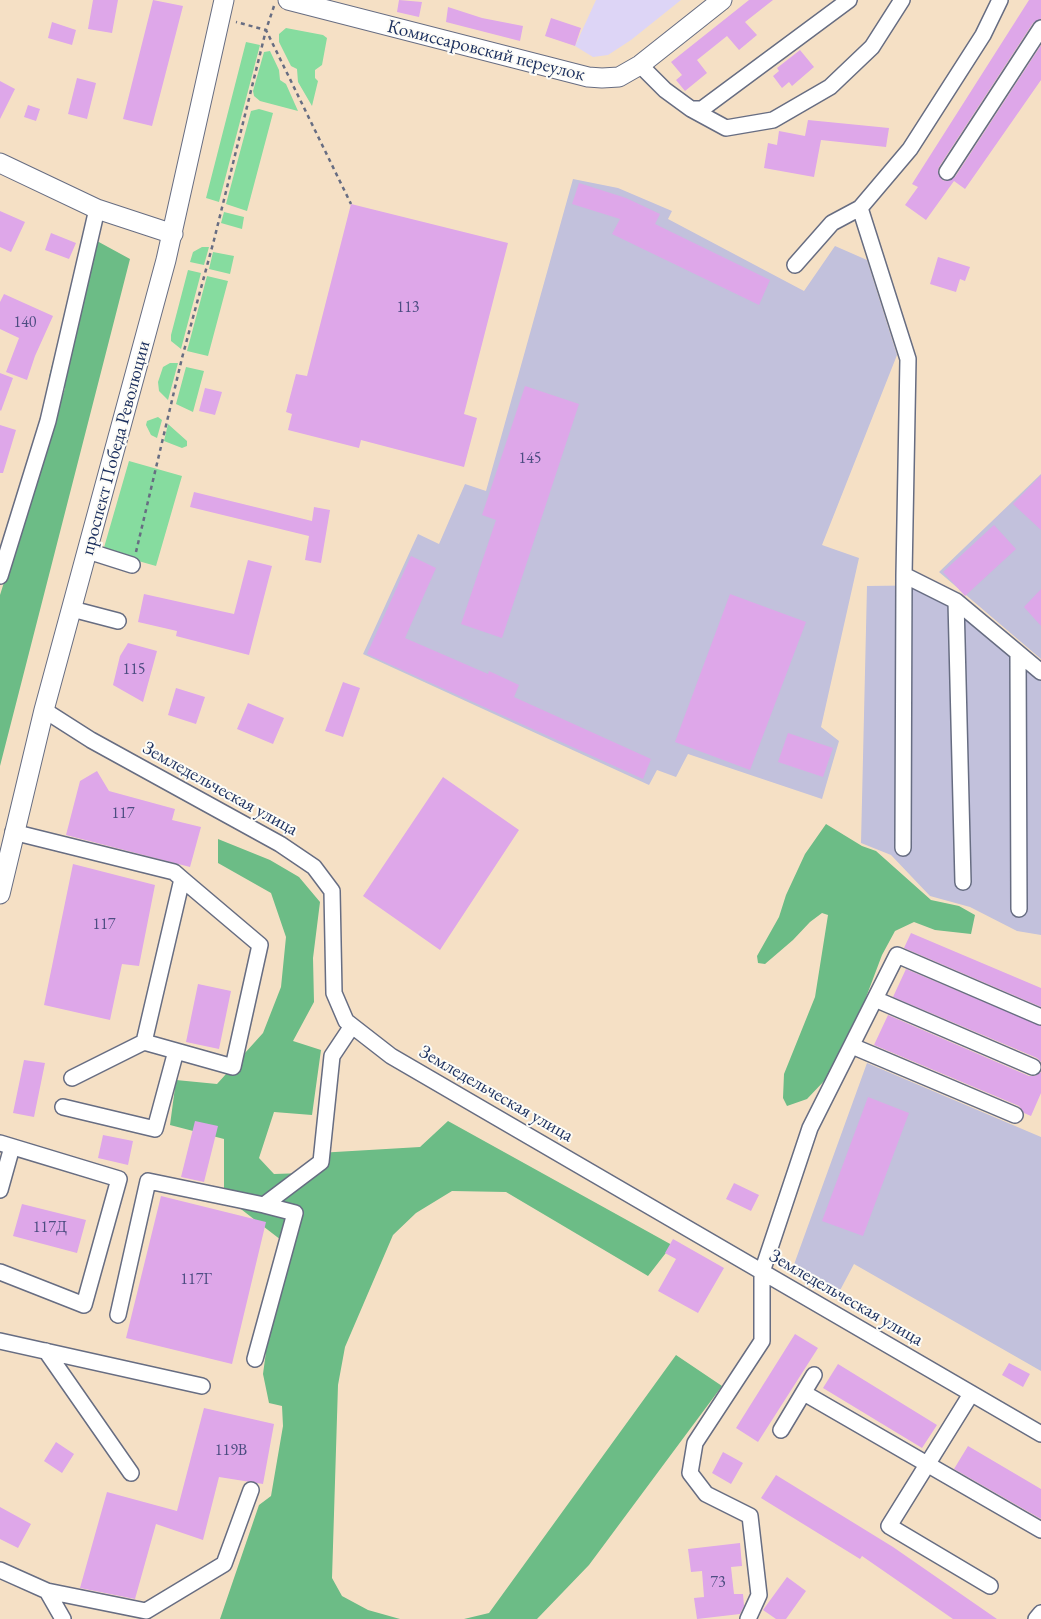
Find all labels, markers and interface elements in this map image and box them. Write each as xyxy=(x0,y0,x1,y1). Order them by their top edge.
street label: Комиссаровский переулок xyxy=(385,15,587,87)
house number: 113 xyxy=(396,298,420,318)
house number: 140 xyxy=(13,313,37,333)
street label: проспект Победа Революции xyxy=(76,338,156,558)
house number: 145 xyxy=(518,449,542,469)
house number: 115 xyxy=(122,660,146,680)
street label: Земледельческая улица xyxy=(138,737,302,841)
house number: 117 xyxy=(111,804,135,824)
house number: 117 xyxy=(92,915,116,935)
street label: Земледельческая улица xyxy=(415,1041,577,1147)
house number: 117Д xyxy=(33,1218,67,1238)
street label: Земледельческая улица xyxy=(765,1245,927,1351)
house number: 117Г xyxy=(180,1270,212,1290)
house number: 119В xyxy=(215,1441,247,1461)
house number: 73 xyxy=(710,1573,726,1593)

